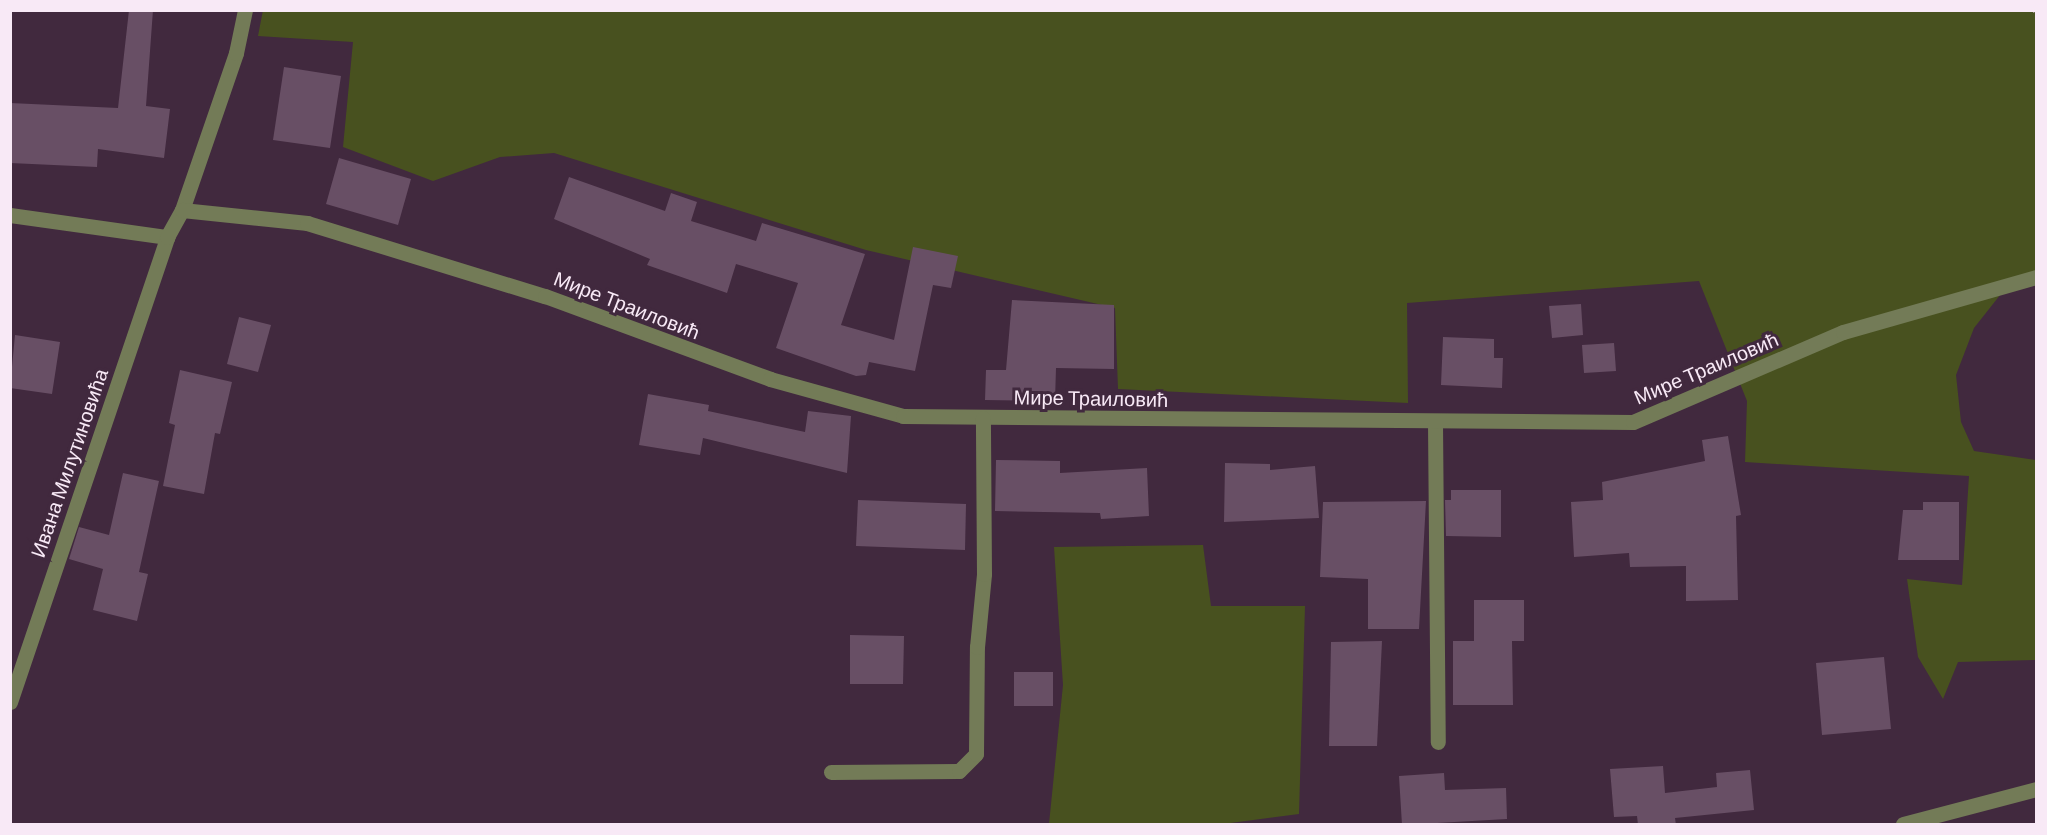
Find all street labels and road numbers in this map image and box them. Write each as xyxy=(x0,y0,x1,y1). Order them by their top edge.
street label: Мире Траиловић xyxy=(551,266,703,344)
street label: Мире Траиловић xyxy=(1630,327,1782,409)
street label: Ивана Милутиновића xyxy=(25,365,113,561)
street label: Мире Траиловић xyxy=(1014,385,1168,411)

